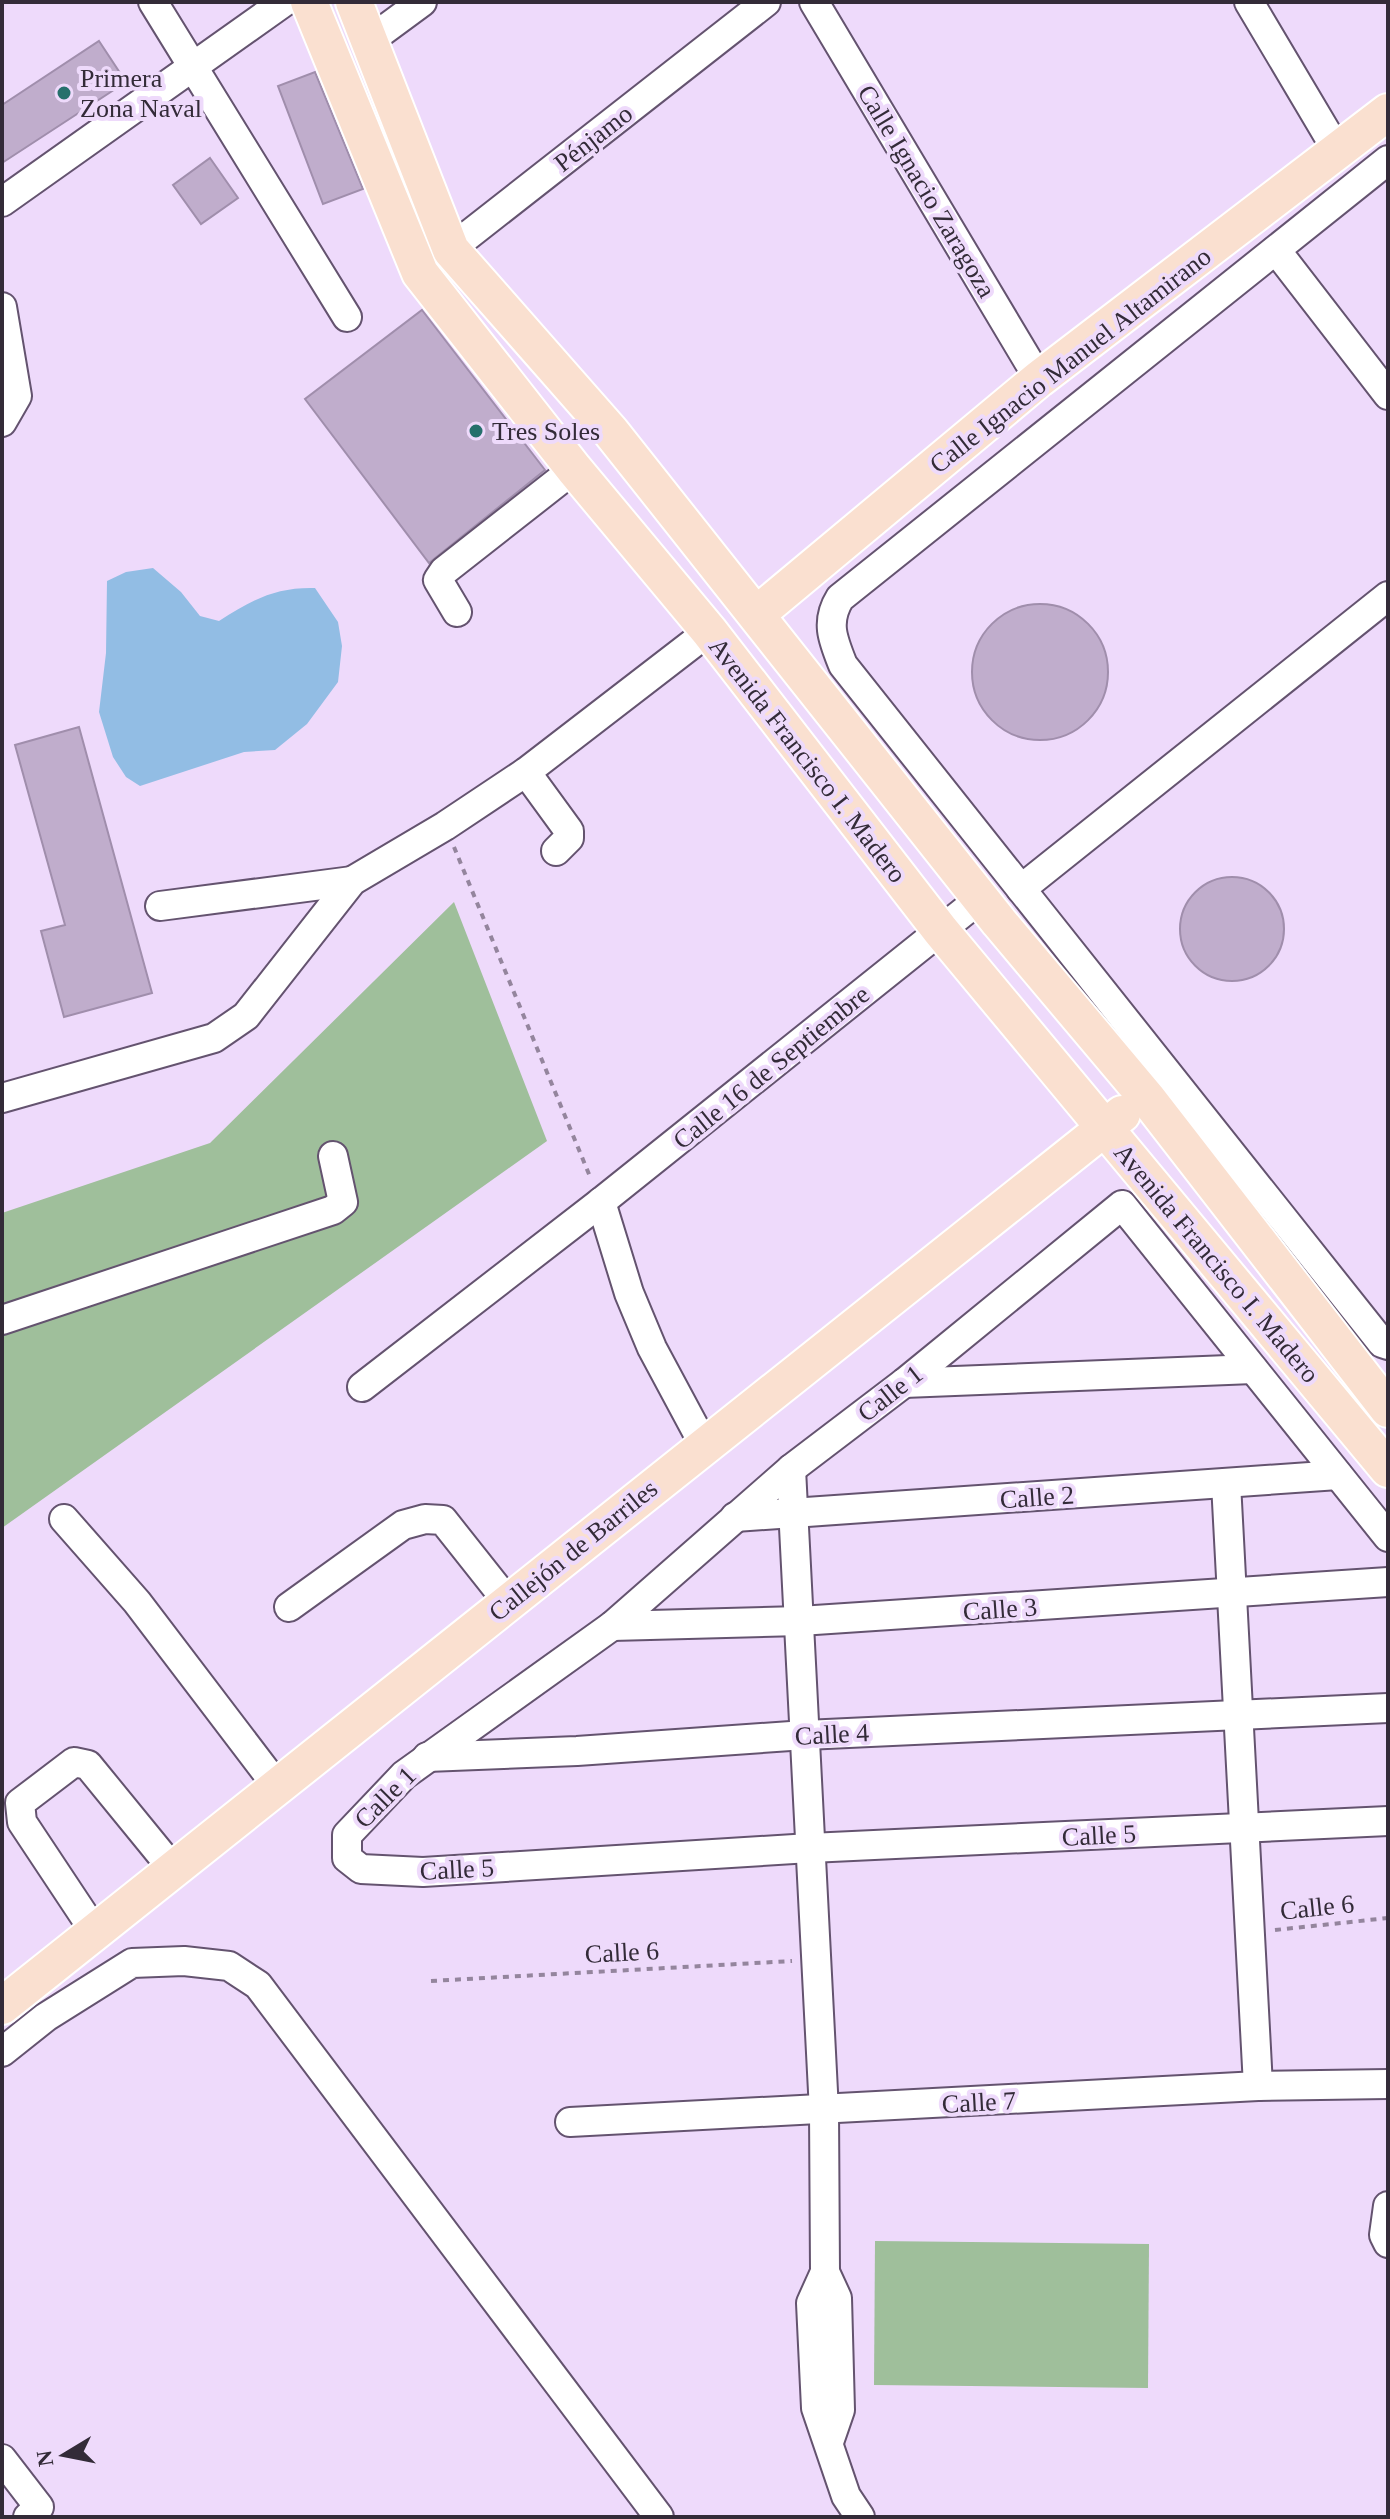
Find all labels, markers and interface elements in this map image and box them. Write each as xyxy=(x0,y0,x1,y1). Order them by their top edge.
place label: Primera Zona Naval xyxy=(80,64,202,123)
street label: Calle Ignacio Zaragoza xyxy=(852,80,1002,303)
marker: Primera Zona Naval xyxy=(55,84,73,102)
street label: Pénjamo xyxy=(549,99,638,178)
street label: Calle Ignacio Manuel Altamirano xyxy=(924,242,1217,479)
place label: Tres Soles xyxy=(492,417,600,446)
marker: Tres Soles xyxy=(467,422,485,440)
street label: Avenida Francisco I. Madero xyxy=(703,632,912,889)
street label: Calle 16 de Septiembre xyxy=(668,980,875,1155)
street label: Avenida Francisco I. Madero xyxy=(1108,1138,1325,1389)
street label: Calle 1 xyxy=(852,1359,929,1428)
street label: Callejón de Barriles xyxy=(483,1474,663,1627)
street label: Calle 2 xyxy=(999,1480,1075,1515)
street label: Calle 3 xyxy=(962,1592,1038,1627)
street label: Calle 4 xyxy=(794,1718,870,1751)
street label: Calle 1 xyxy=(349,1761,422,1834)
street label: Calle 5 xyxy=(1061,1819,1137,1852)
street label: Calle 5 xyxy=(419,1853,495,1886)
street label: Calle 6 xyxy=(1279,1889,1356,1926)
street label: Calle 6 xyxy=(584,1936,660,1969)
street label: Calle 7 xyxy=(941,2086,1017,2119)
north arrow xyxy=(24,2415,104,2495)
text: N xyxy=(31,2448,58,2468)

